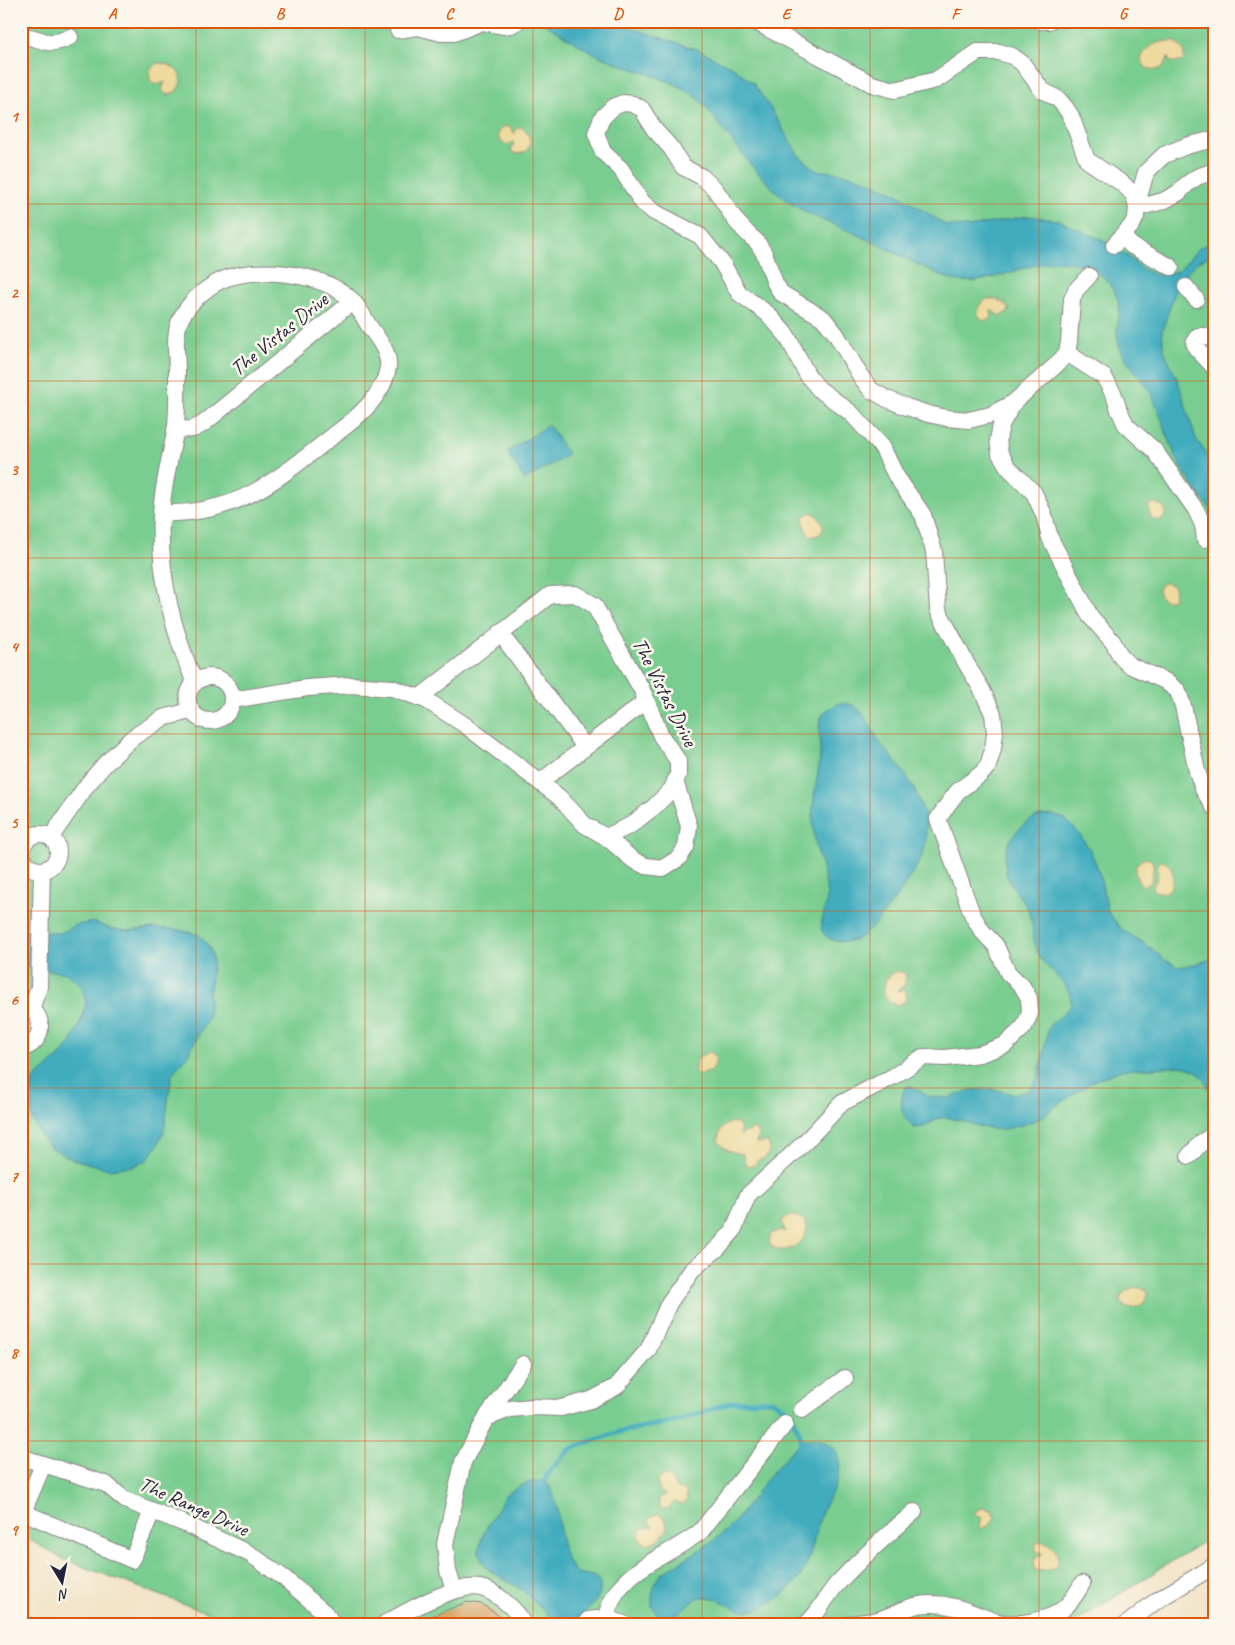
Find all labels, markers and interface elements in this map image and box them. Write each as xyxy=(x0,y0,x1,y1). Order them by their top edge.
text: A xyxy=(108,4,118,24)
text: B xyxy=(276,4,286,24)
text: C xyxy=(445,4,455,24)
text: D xyxy=(613,4,624,24)
text: E xyxy=(782,4,793,24)
text: F xyxy=(951,4,962,24)
text: G xyxy=(1119,4,1129,24)
text: 1 xyxy=(10,107,19,127)
text: 2 xyxy=(10,283,19,303)
street label: The Vistas Drive xyxy=(225,286,334,381)
text: 3 xyxy=(10,460,19,480)
street label: The Vistas Drive xyxy=(627,633,704,752)
text: 4 xyxy=(10,637,19,657)
text: 5 xyxy=(11,813,20,833)
text: 6 xyxy=(10,990,19,1010)
text: 7 xyxy=(10,1167,19,1187)
text: 8 xyxy=(10,1343,19,1363)
street label: The Range Drive xyxy=(135,1470,254,1542)
text: 9 xyxy=(10,1520,19,1540)
north arrow xyxy=(38,1558,88,1608)
text: N xyxy=(56,1585,70,1604)

